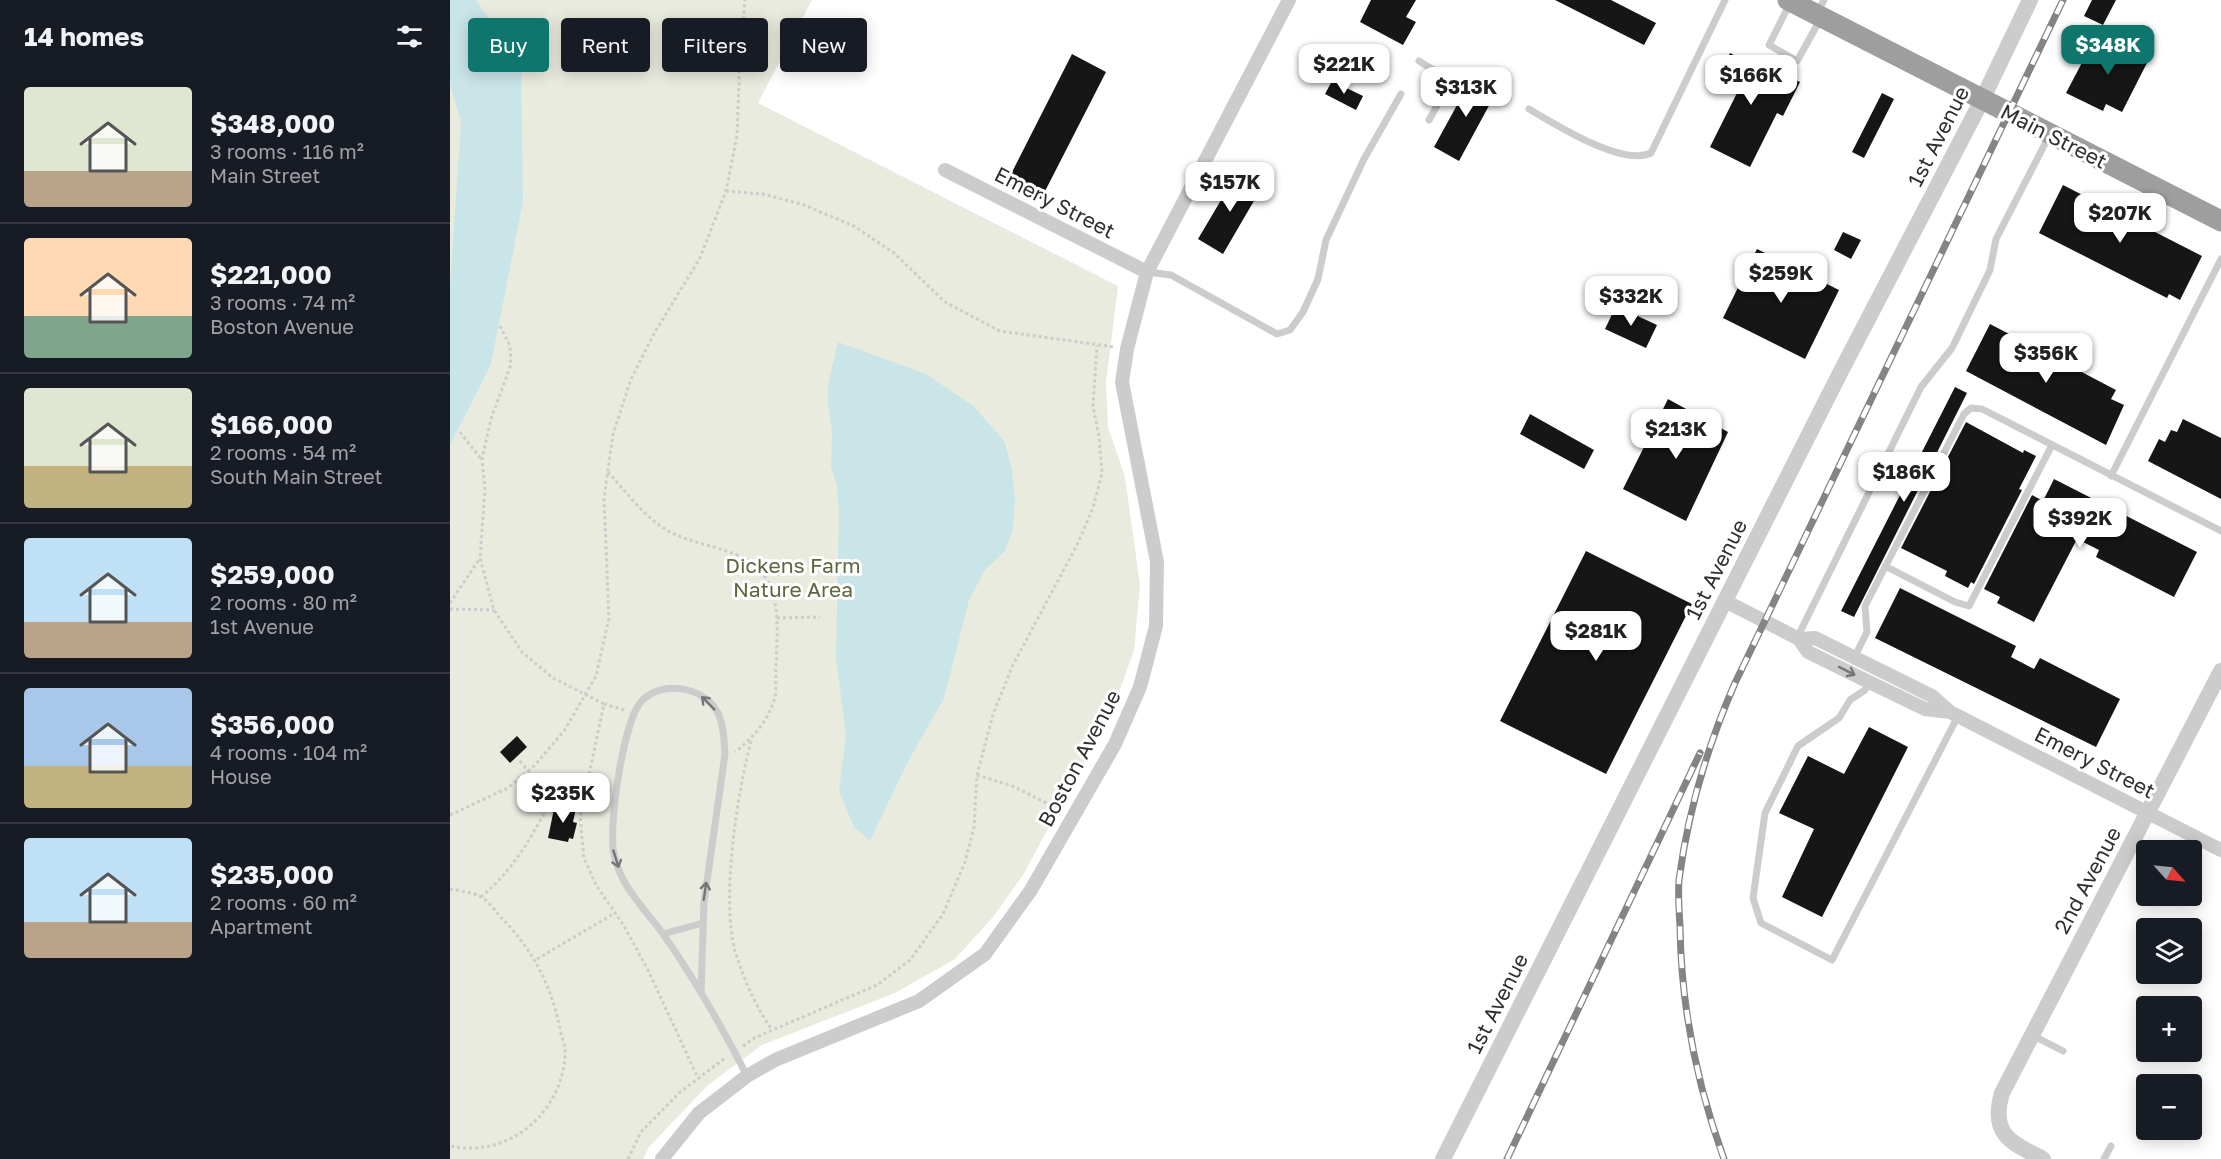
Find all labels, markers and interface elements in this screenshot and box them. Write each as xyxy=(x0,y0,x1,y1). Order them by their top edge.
chip: Buy xyxy=(468,18,549,72)
chip: Rent xyxy=(561,18,650,72)
chip: Filters xyxy=(662,18,768,72)
chip: New xyxy=(780,18,867,72)
icon: filters xyxy=(393,20,426,53)
text: 14 homes xyxy=(24,21,144,52)
pin: $348K xyxy=(2066,25,2150,76)
text: $348K xyxy=(2075,32,2141,56)
pin: $221K xyxy=(1302,44,1386,95)
text: $221K xyxy=(1313,51,1375,75)
pin: $166K xyxy=(1709,55,1793,106)
text: $166K xyxy=(1719,62,1783,86)
pin: $313K xyxy=(1424,67,1508,118)
text: $313K xyxy=(1435,74,1497,98)
street label: 1st Avenue xyxy=(1902,81,1974,191)
street label: Main Street xyxy=(1996,98,2112,174)
text: $348,000 xyxy=(210,108,335,139)
icon: home xyxy=(72,111,144,183)
text: 3 rooms · 116 m² xyxy=(210,139,364,163)
street label: Emery Street xyxy=(990,161,1120,243)
pin: $157K xyxy=(1188,162,1272,213)
text: Main Street xyxy=(210,163,320,187)
text: $157K xyxy=(1199,169,1261,193)
pin: $207K xyxy=(2078,193,2162,244)
text: $207K xyxy=(2088,200,2152,224)
pin: $259K xyxy=(1739,253,1823,304)
text: $221,000 xyxy=(210,259,332,290)
text: $259K xyxy=(1749,260,1814,284)
icon: home xyxy=(72,262,144,334)
pin: $332K xyxy=(1589,276,1673,327)
text: $332K xyxy=(1599,283,1663,307)
text: 3 rooms · 74 m² xyxy=(210,290,355,314)
text: Boston Avenue xyxy=(210,314,354,338)
pin: $356K xyxy=(2004,333,2088,384)
text: $356K xyxy=(2014,340,2079,364)
text: $166,000 xyxy=(210,409,333,440)
pin: $213K xyxy=(1634,409,1718,460)
icon: home xyxy=(72,412,144,484)
text: $213K xyxy=(1645,416,1707,440)
text: 2 rooms · 54 m² xyxy=(210,440,356,464)
pin: $186K xyxy=(1862,452,1946,503)
text: $186K xyxy=(1872,459,1936,483)
text: South Main Street xyxy=(210,464,383,488)
pin: $392K xyxy=(2038,498,2122,549)
text: $392K xyxy=(2048,505,2113,529)
street label: 1st Avenue xyxy=(1680,514,1752,624)
park label: Dickens Farm Nature Area xyxy=(725,552,861,602)
text: $259,000 xyxy=(210,559,335,590)
icon: home xyxy=(72,562,144,634)
text: 2 rooms · 80 m² xyxy=(210,590,357,614)
pin: $281K xyxy=(1554,611,1638,662)
text: 1st Avenue xyxy=(210,614,314,638)
text: $281K xyxy=(1564,618,1628,642)
one-way arrow xyxy=(1838,665,1855,677)
street label: Boston Avenue xyxy=(1032,685,1126,831)
one-way arrow xyxy=(701,695,715,710)
text: $356,000 xyxy=(210,709,335,740)
icon: home xyxy=(72,712,144,784)
street label: Emery Street xyxy=(2030,721,2160,803)
text: 4 rooms · 104 m² xyxy=(210,740,367,764)
text: House xyxy=(210,764,272,788)
pin: $235K xyxy=(521,773,605,824)
text: $235K xyxy=(531,780,595,804)
street label: 2nd Avenue xyxy=(2048,822,2126,938)
north arrow xyxy=(2136,840,2202,906)
map controls xyxy=(2136,840,2202,1140)
one-way arrow xyxy=(611,849,622,868)
text: $235,000 xyxy=(210,859,334,890)
icon: home xyxy=(72,862,144,934)
one-way arrow xyxy=(700,882,711,902)
text: 2 rooms · 60 m² xyxy=(210,890,357,914)
text: Apartment xyxy=(210,914,313,938)
button: layers xyxy=(2136,918,2202,984)
street label: 1st Avenue xyxy=(1461,948,1533,1058)
button: + xyxy=(2136,996,2202,1062)
button: − xyxy=(2136,1074,2202,1140)

